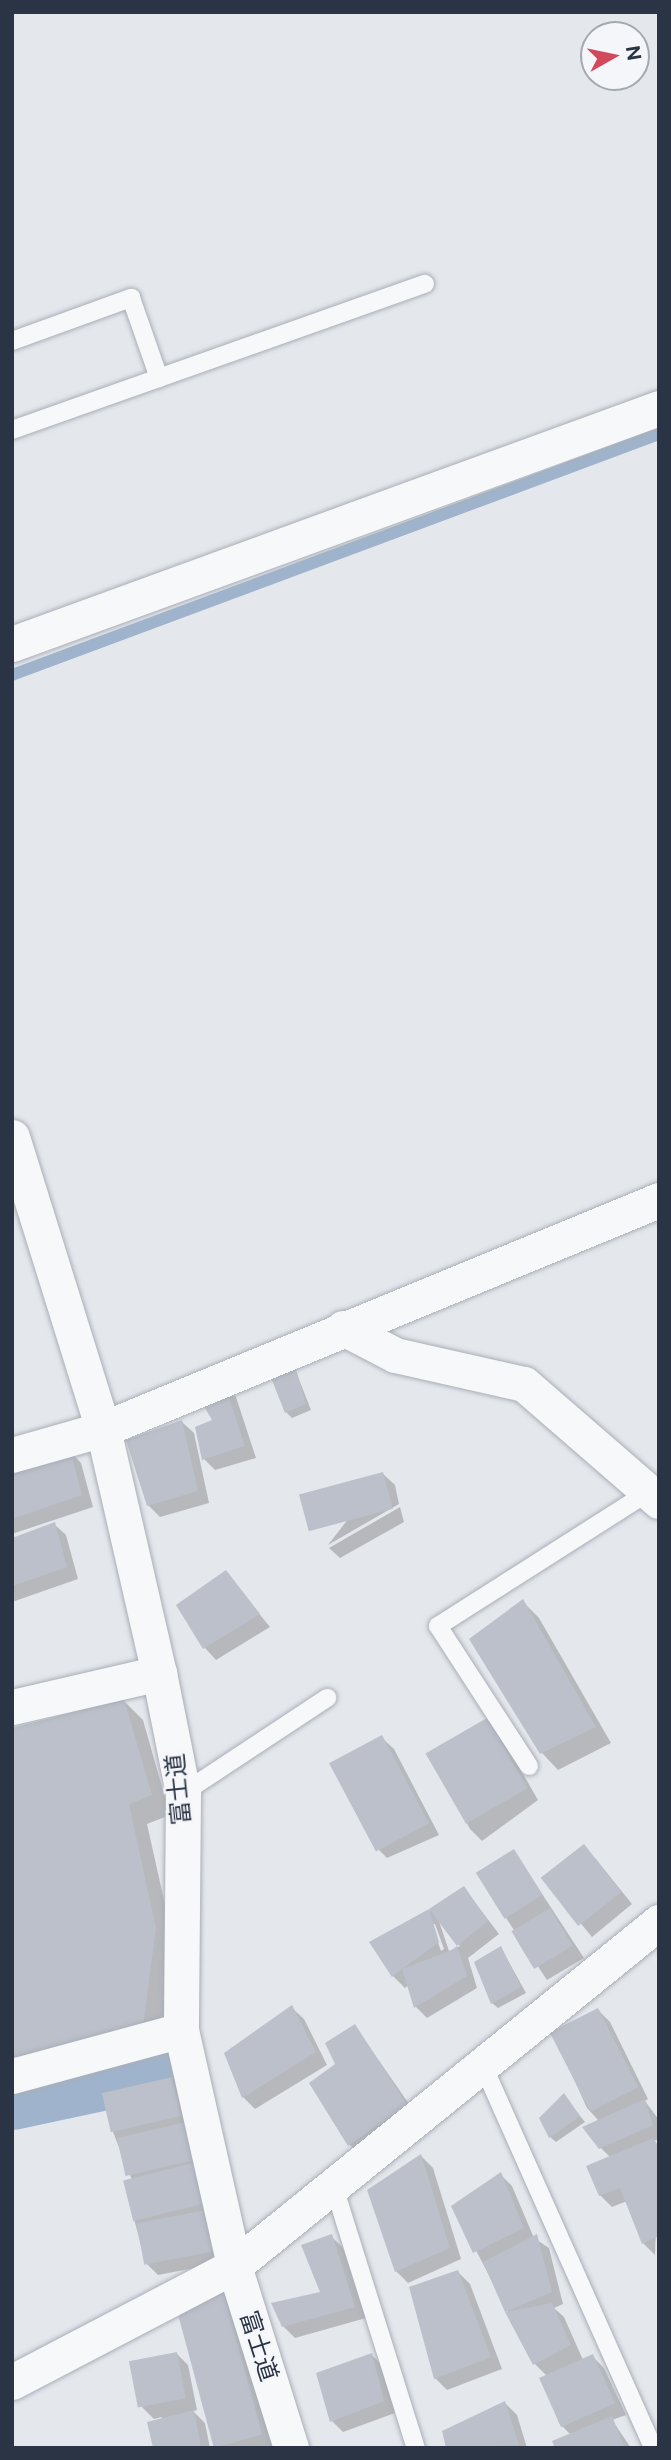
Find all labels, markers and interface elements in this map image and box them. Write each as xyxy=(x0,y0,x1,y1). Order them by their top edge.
north arrow xyxy=(580,21,650,91)
text: N xyxy=(622,44,646,62)
street label: 富士道 xyxy=(160,1752,196,1826)
street label: 富士道 xyxy=(234,2307,284,2385)

